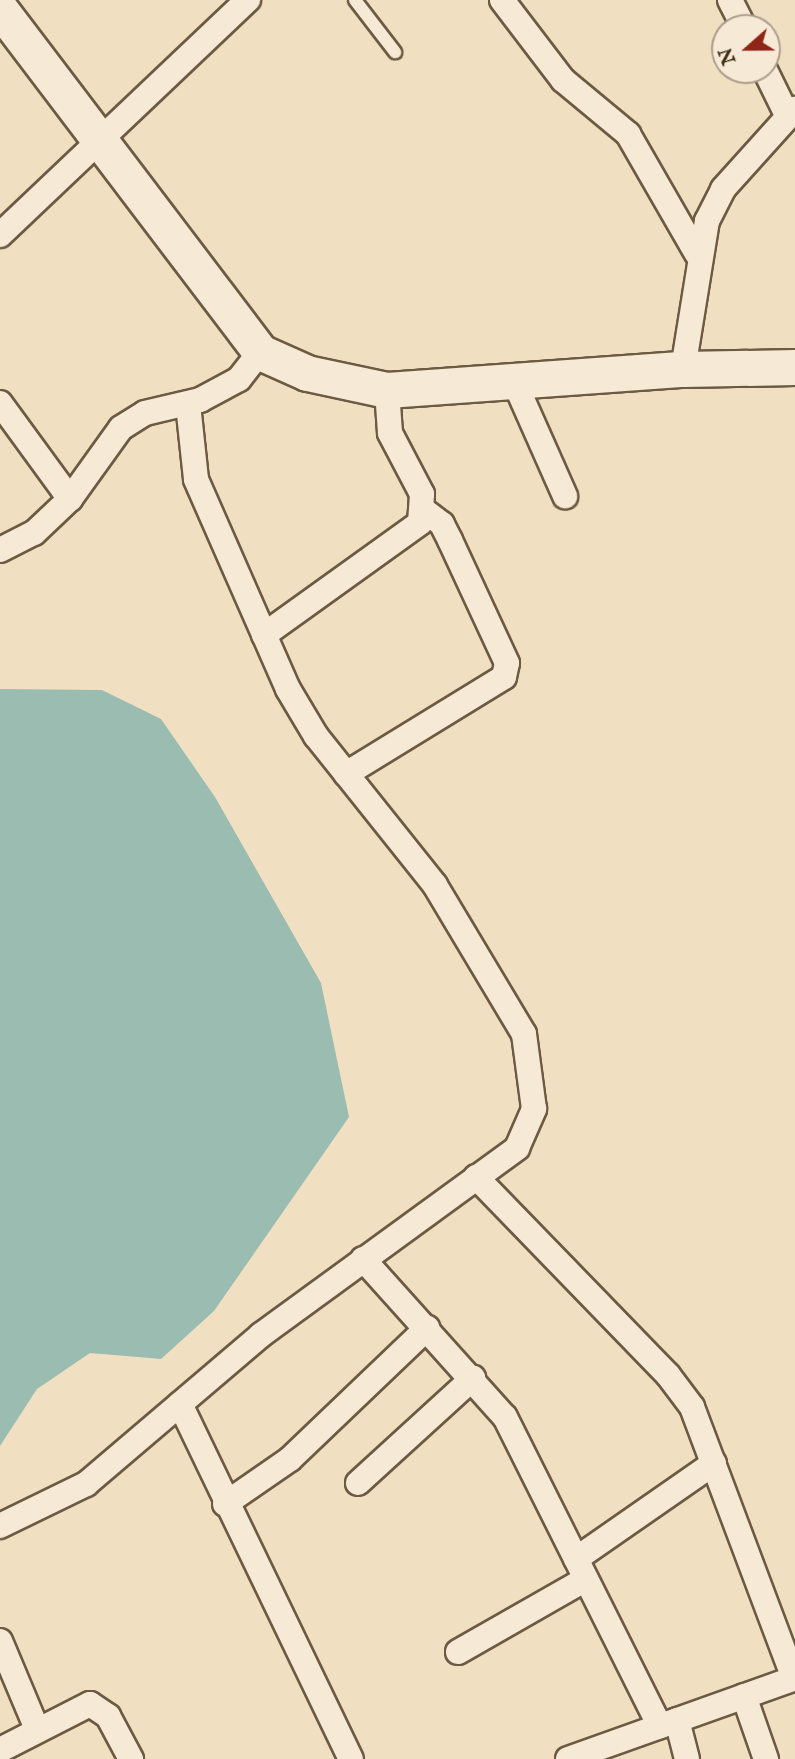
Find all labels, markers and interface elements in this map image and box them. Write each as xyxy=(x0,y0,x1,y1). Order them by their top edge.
north arrow xyxy=(711,14,781,84)
text: N xyxy=(714,44,742,68)

